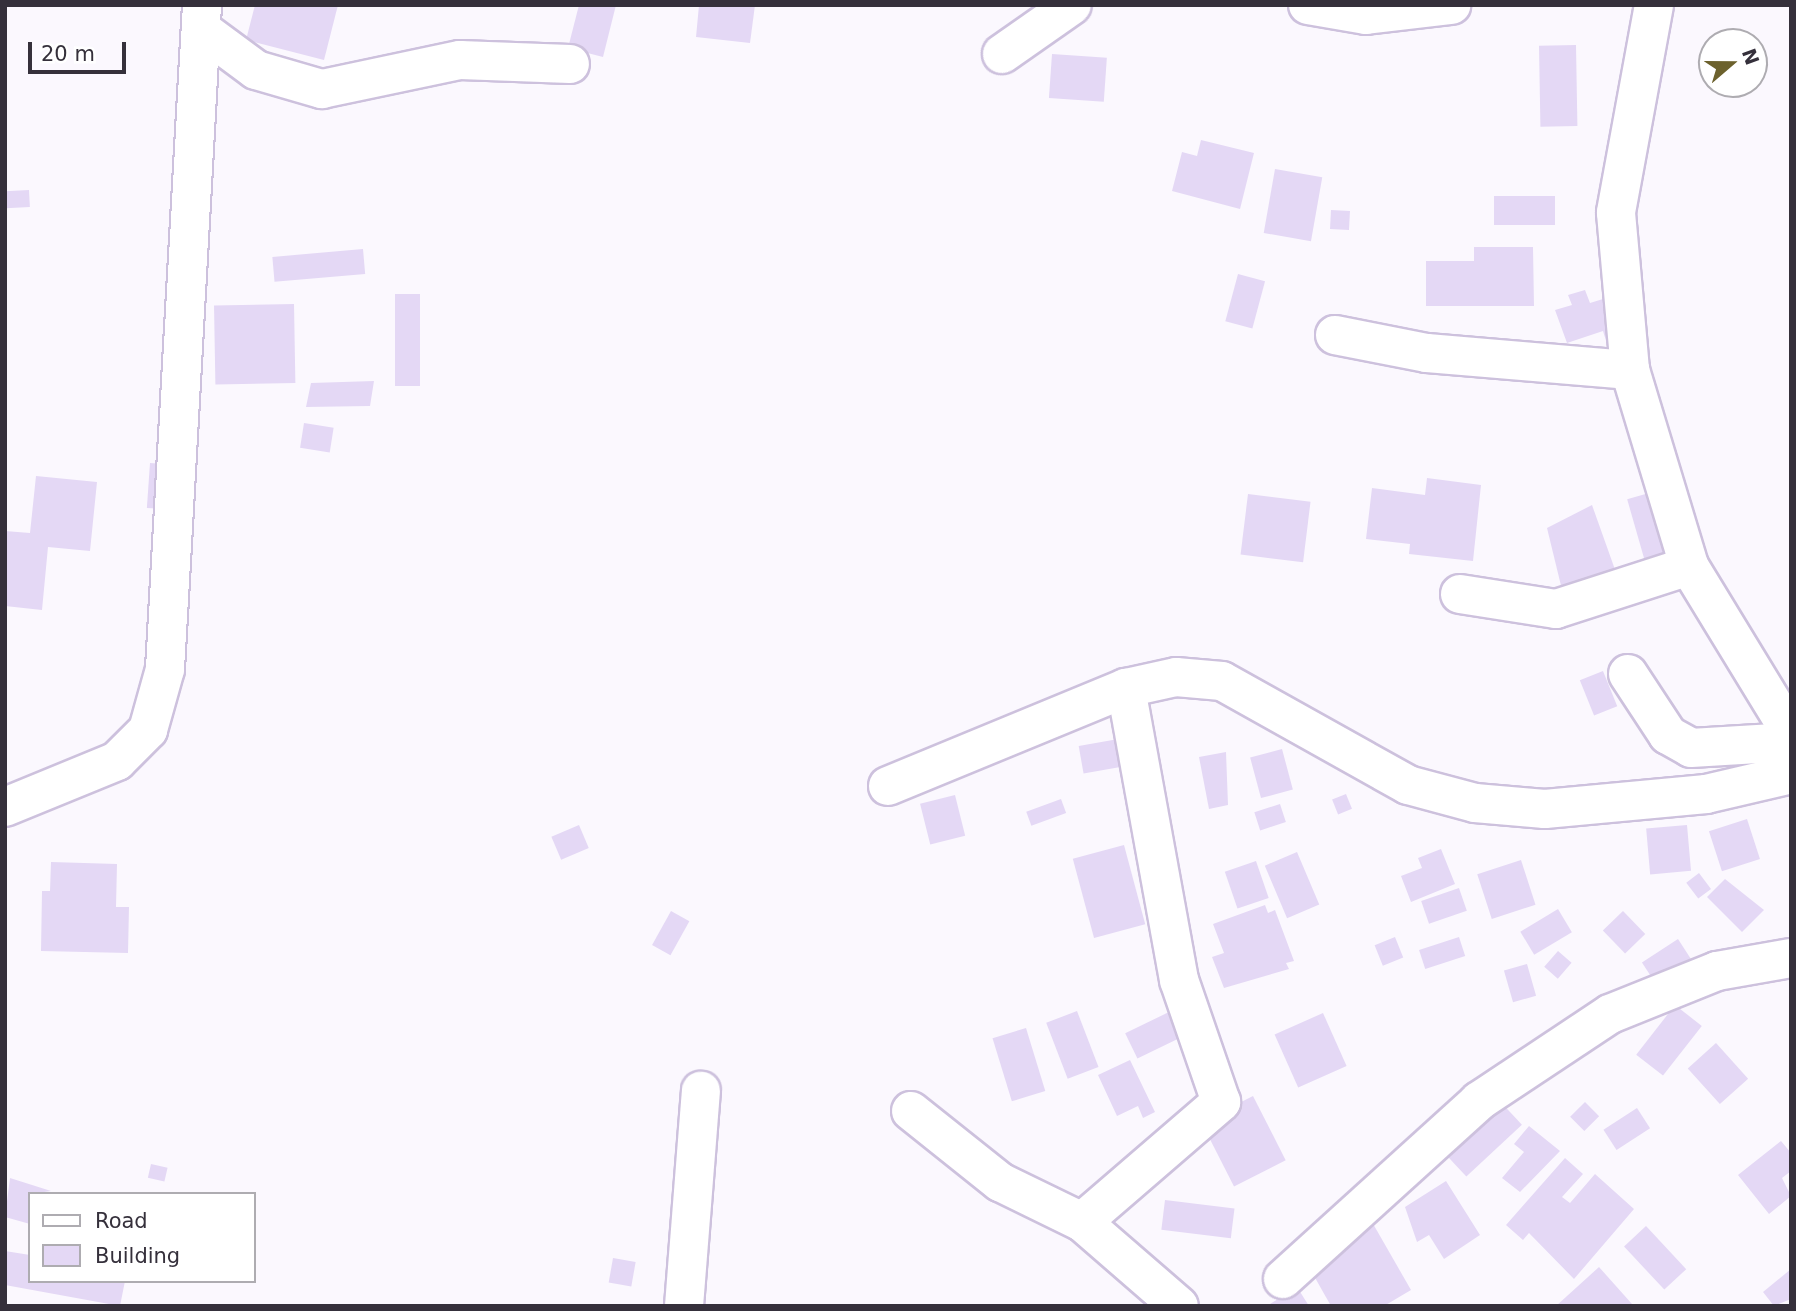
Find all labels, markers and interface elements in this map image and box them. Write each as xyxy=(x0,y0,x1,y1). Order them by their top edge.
scale bar xyxy=(32,28,130,72)
north arrow xyxy=(1698,28,1768,98)
text: 20 m xyxy=(41,42,95,66)
text: N xyxy=(1738,45,1764,68)
legend xyxy=(28,1192,256,1283)
text: Road xyxy=(95,1209,148,1233)
text: Building xyxy=(95,1244,180,1268)

